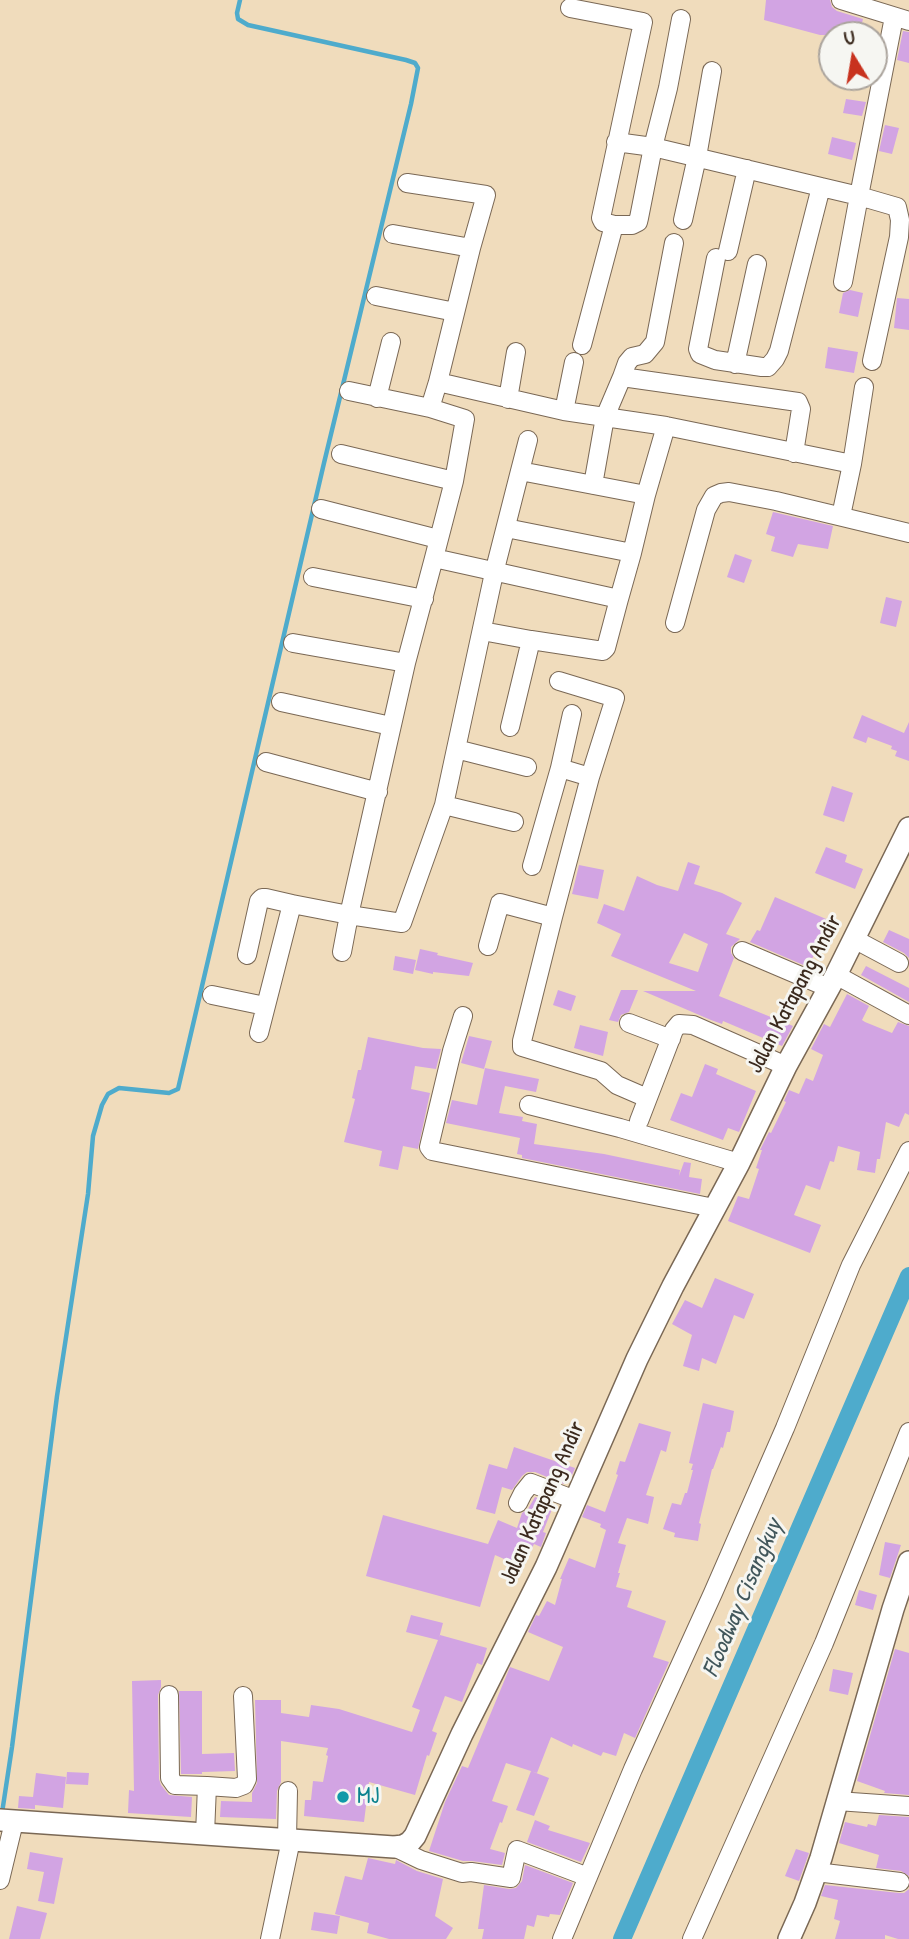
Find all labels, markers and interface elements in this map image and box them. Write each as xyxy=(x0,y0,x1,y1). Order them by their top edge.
north arrow xyxy=(818,21,888,91)
text: U xyxy=(842,24,857,51)
street label: Jalan Katapang Andir xyxy=(742,910,848,1078)
street label: Jalan Katapang Andir xyxy=(495,1417,591,1589)
water label: Floodway Cisangkuy xyxy=(697,1515,789,1681)
place label: MJ xyxy=(357,1783,379,1811)
marker: MJ xyxy=(335,1789,351,1805)

